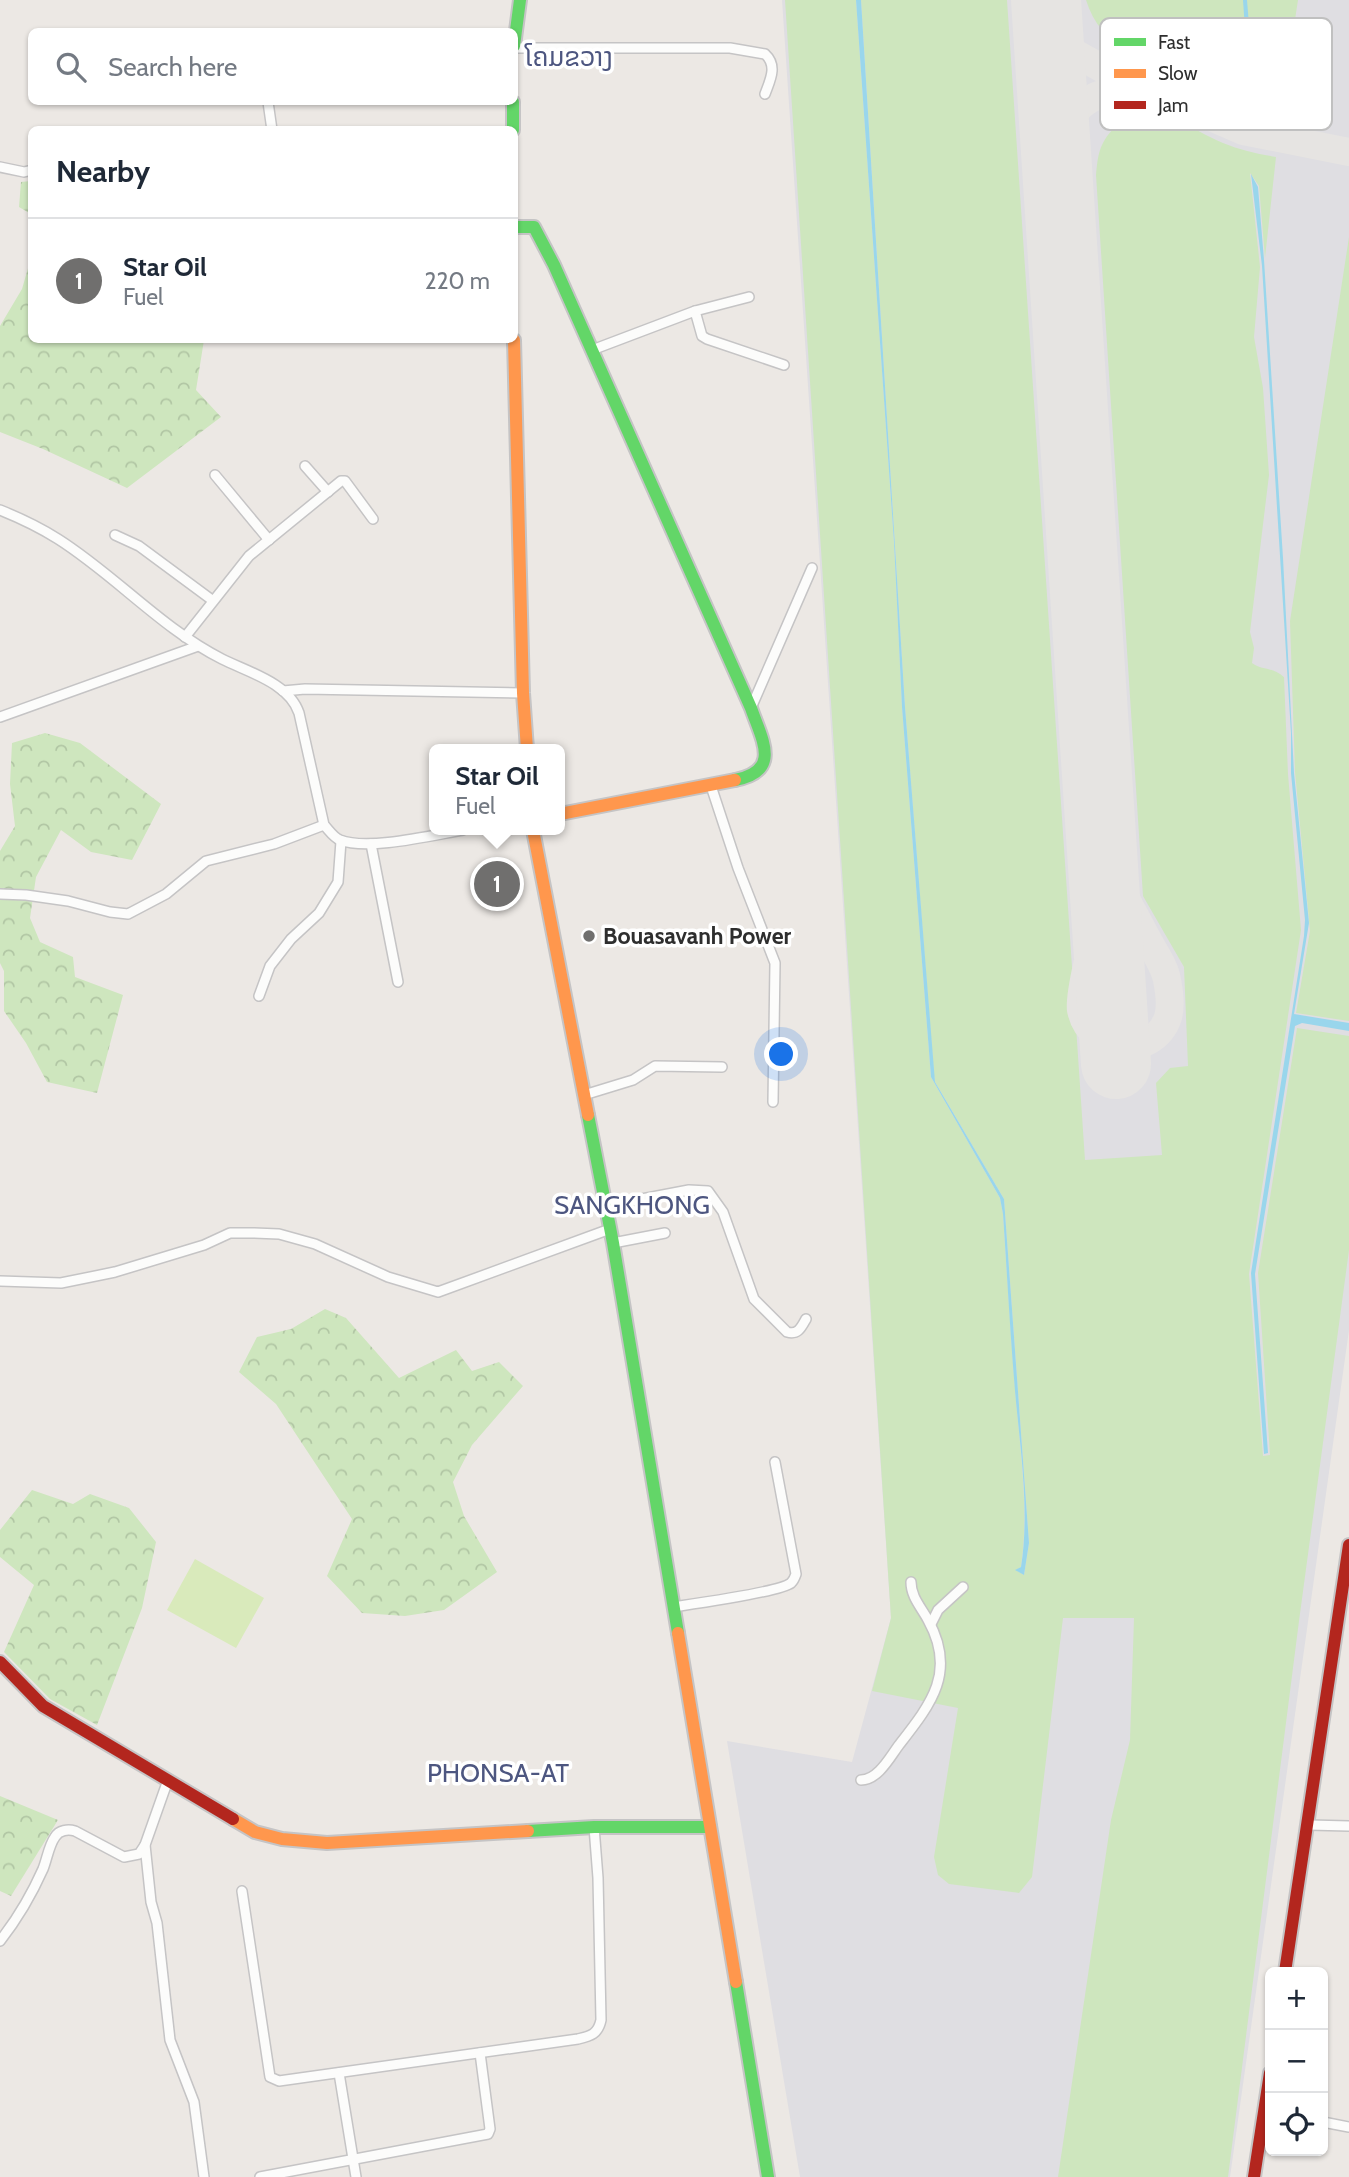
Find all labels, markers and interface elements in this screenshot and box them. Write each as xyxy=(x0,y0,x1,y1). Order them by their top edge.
legend xyxy=(1100,18,1332,130)
search box xyxy=(28,28,518,105)
text: Fast xyxy=(1158,31,1191,54)
district label: ໂຄມຂວາງ xyxy=(524,41,613,73)
icon: search xyxy=(52,48,90,86)
text: Search here xyxy=(108,51,237,83)
text: Slow xyxy=(1158,62,1198,85)
text: Jam xyxy=(1157,94,1188,117)
text: Nearby xyxy=(56,153,150,190)
text: Star Oil xyxy=(123,251,207,283)
text: 1 xyxy=(75,267,83,295)
text: 220 m xyxy=(424,267,490,295)
text: Fuel xyxy=(123,283,163,311)
popup xyxy=(429,744,565,835)
text: Star Oil xyxy=(455,760,539,792)
text: Fuel xyxy=(455,792,496,820)
pin: 1 xyxy=(474,858,520,910)
place label: Bouasavanh Power xyxy=(603,922,792,950)
marker: Bouasavanh Power xyxy=(581,928,597,944)
your location xyxy=(764,1037,798,1071)
district label: SANGKHONG xyxy=(554,1189,710,1221)
district label: PHONSA-AT xyxy=(427,1757,569,1789)
map controls xyxy=(1265,1967,1328,2156)
button: + xyxy=(1265,1967,1328,2030)
button: − xyxy=(1265,2030,1328,2093)
button: locate xyxy=(1265,2093,1328,2156)

